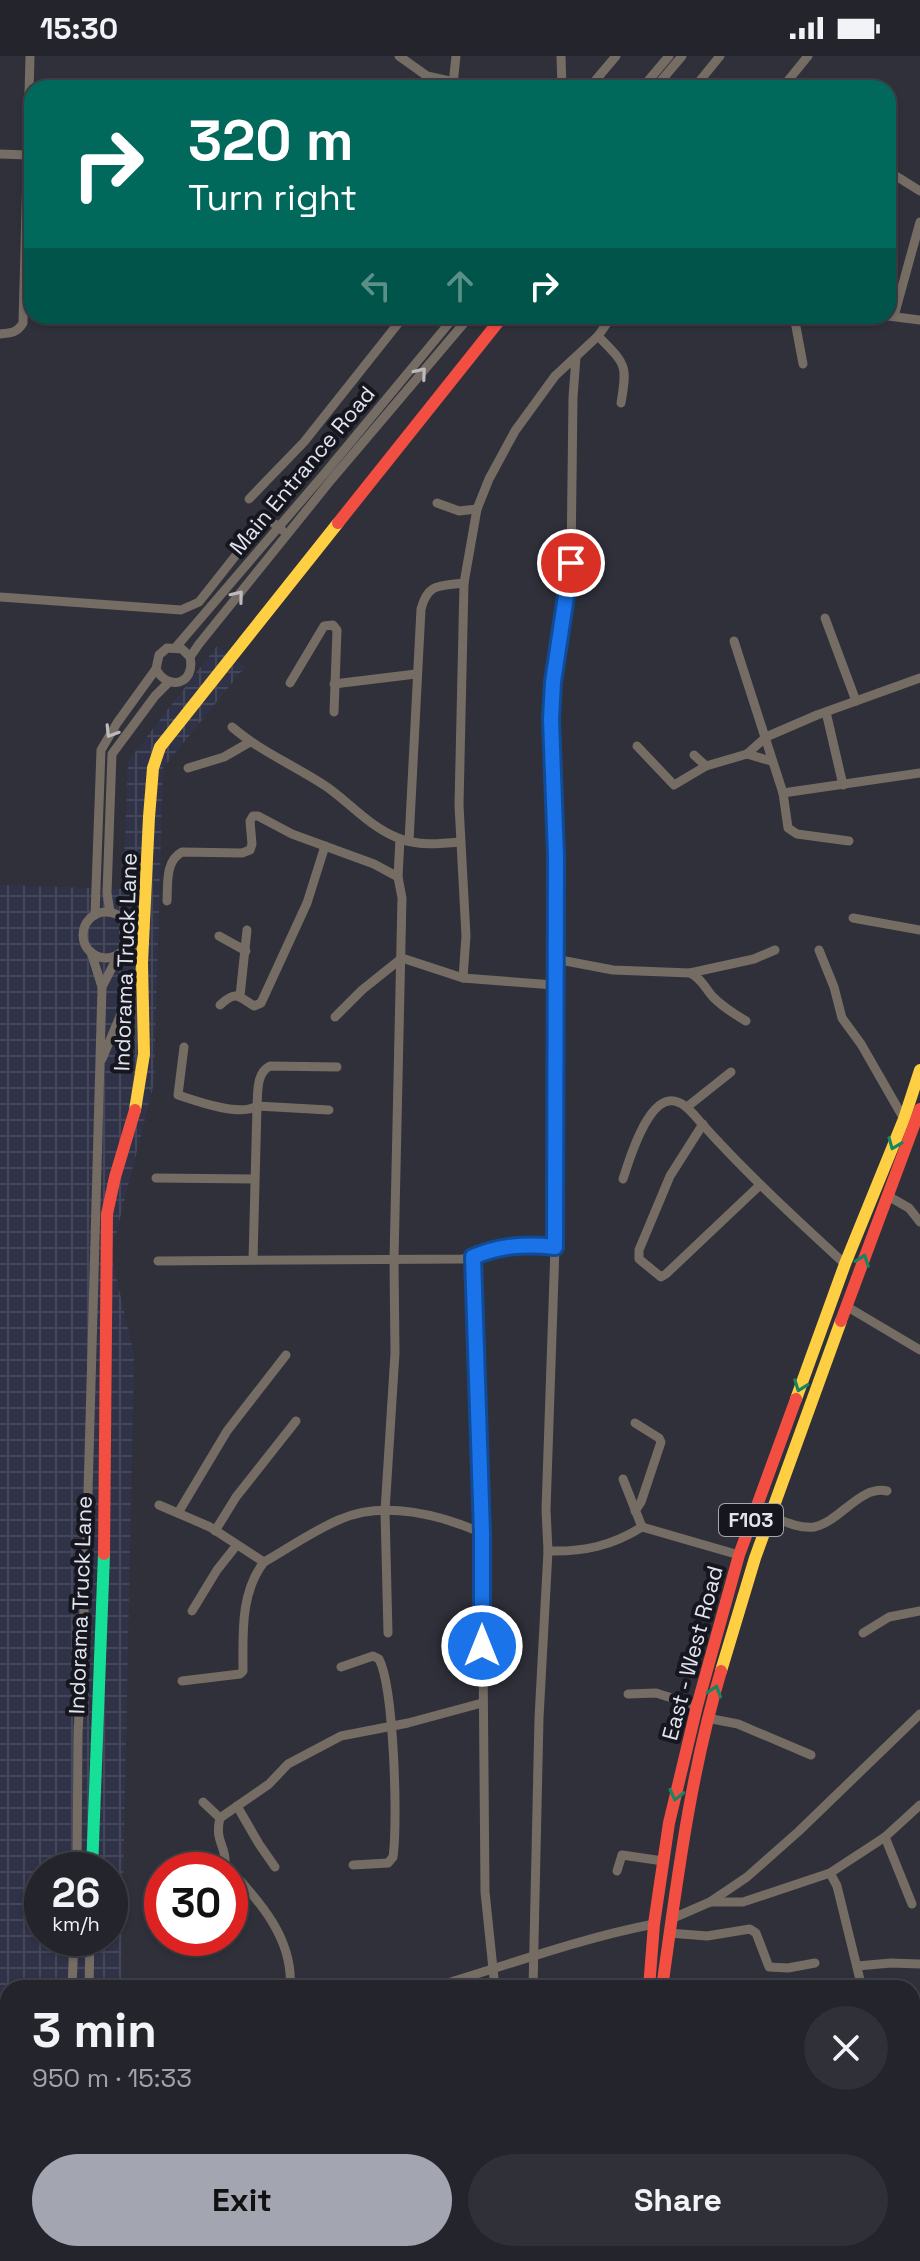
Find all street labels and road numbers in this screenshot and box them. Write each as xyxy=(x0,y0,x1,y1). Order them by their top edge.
street label: Main Entrance Road xyxy=(223,380,381,560)
street label: Indorama Truck Lane xyxy=(107,852,143,1072)
street label: Indorama Truck Lane xyxy=(62,1495,98,1715)
road number: F103 xyxy=(719,1504,783,1536)
street label: East - West Road xyxy=(655,1563,729,1743)

